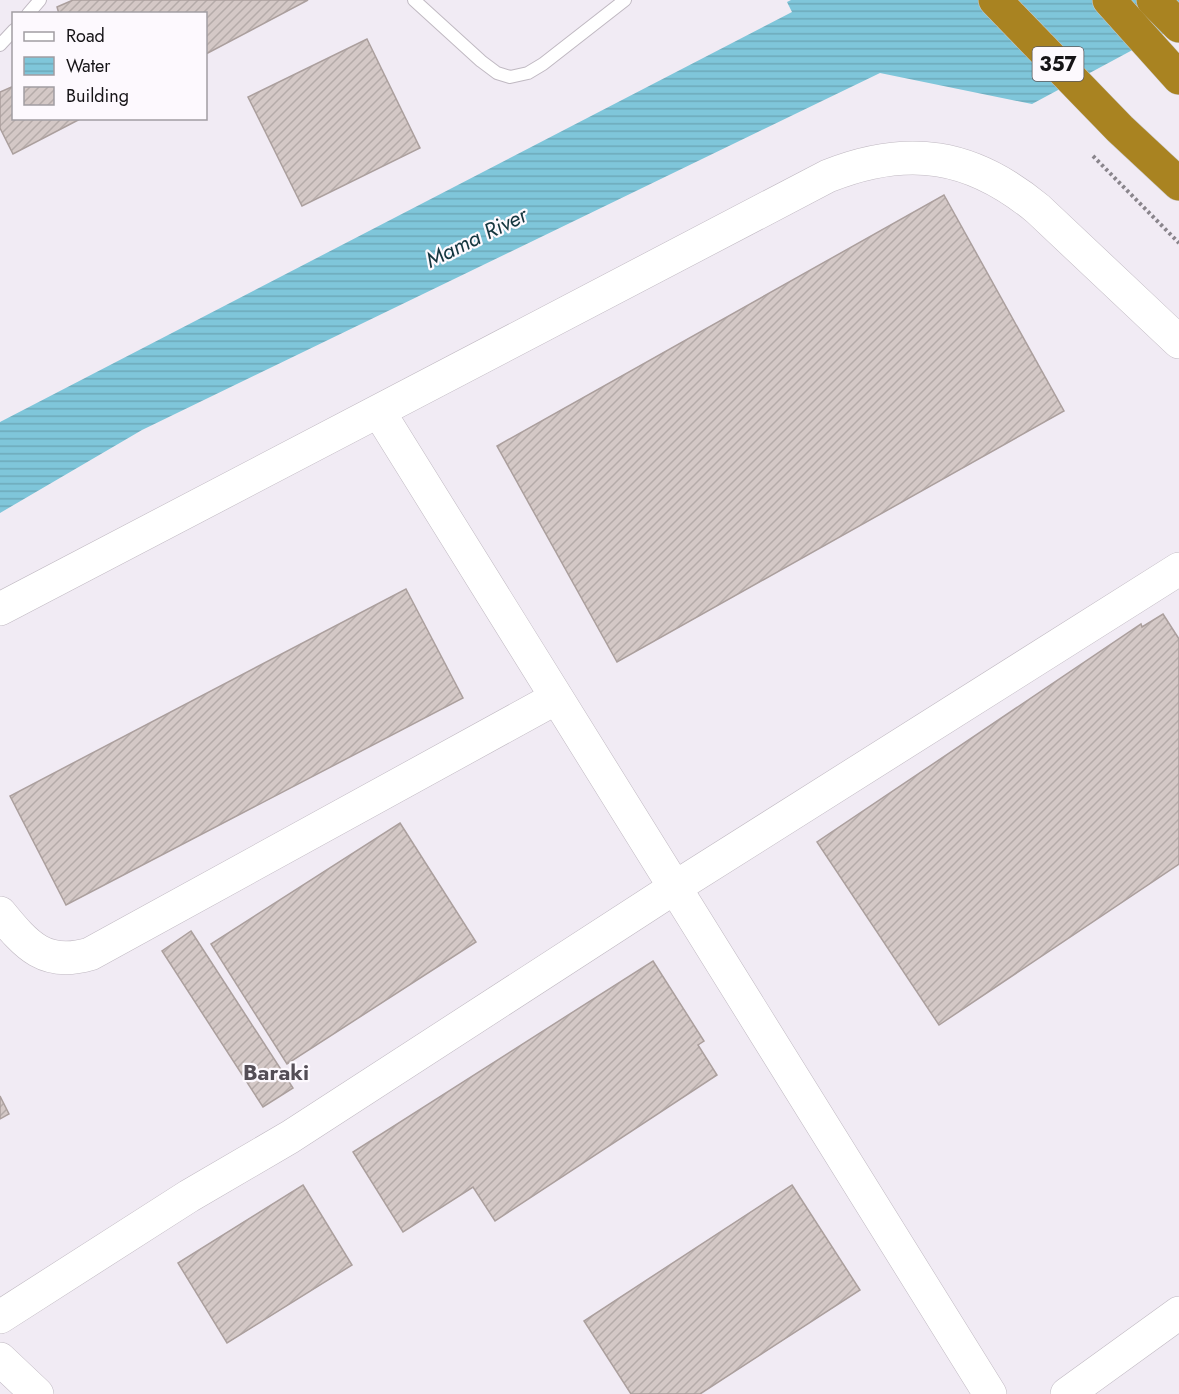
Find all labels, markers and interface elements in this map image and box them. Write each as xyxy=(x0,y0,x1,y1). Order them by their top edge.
legend xyxy=(12,12,207,120)
text: Road xyxy=(66,23,105,49)
road number: 357 xyxy=(1032,47,1084,81)
text: Water xyxy=(66,53,111,79)
text: Building xyxy=(66,83,129,109)
water label: Mama River xyxy=(420,198,534,275)
district label: Baraki xyxy=(243,1056,309,1088)

